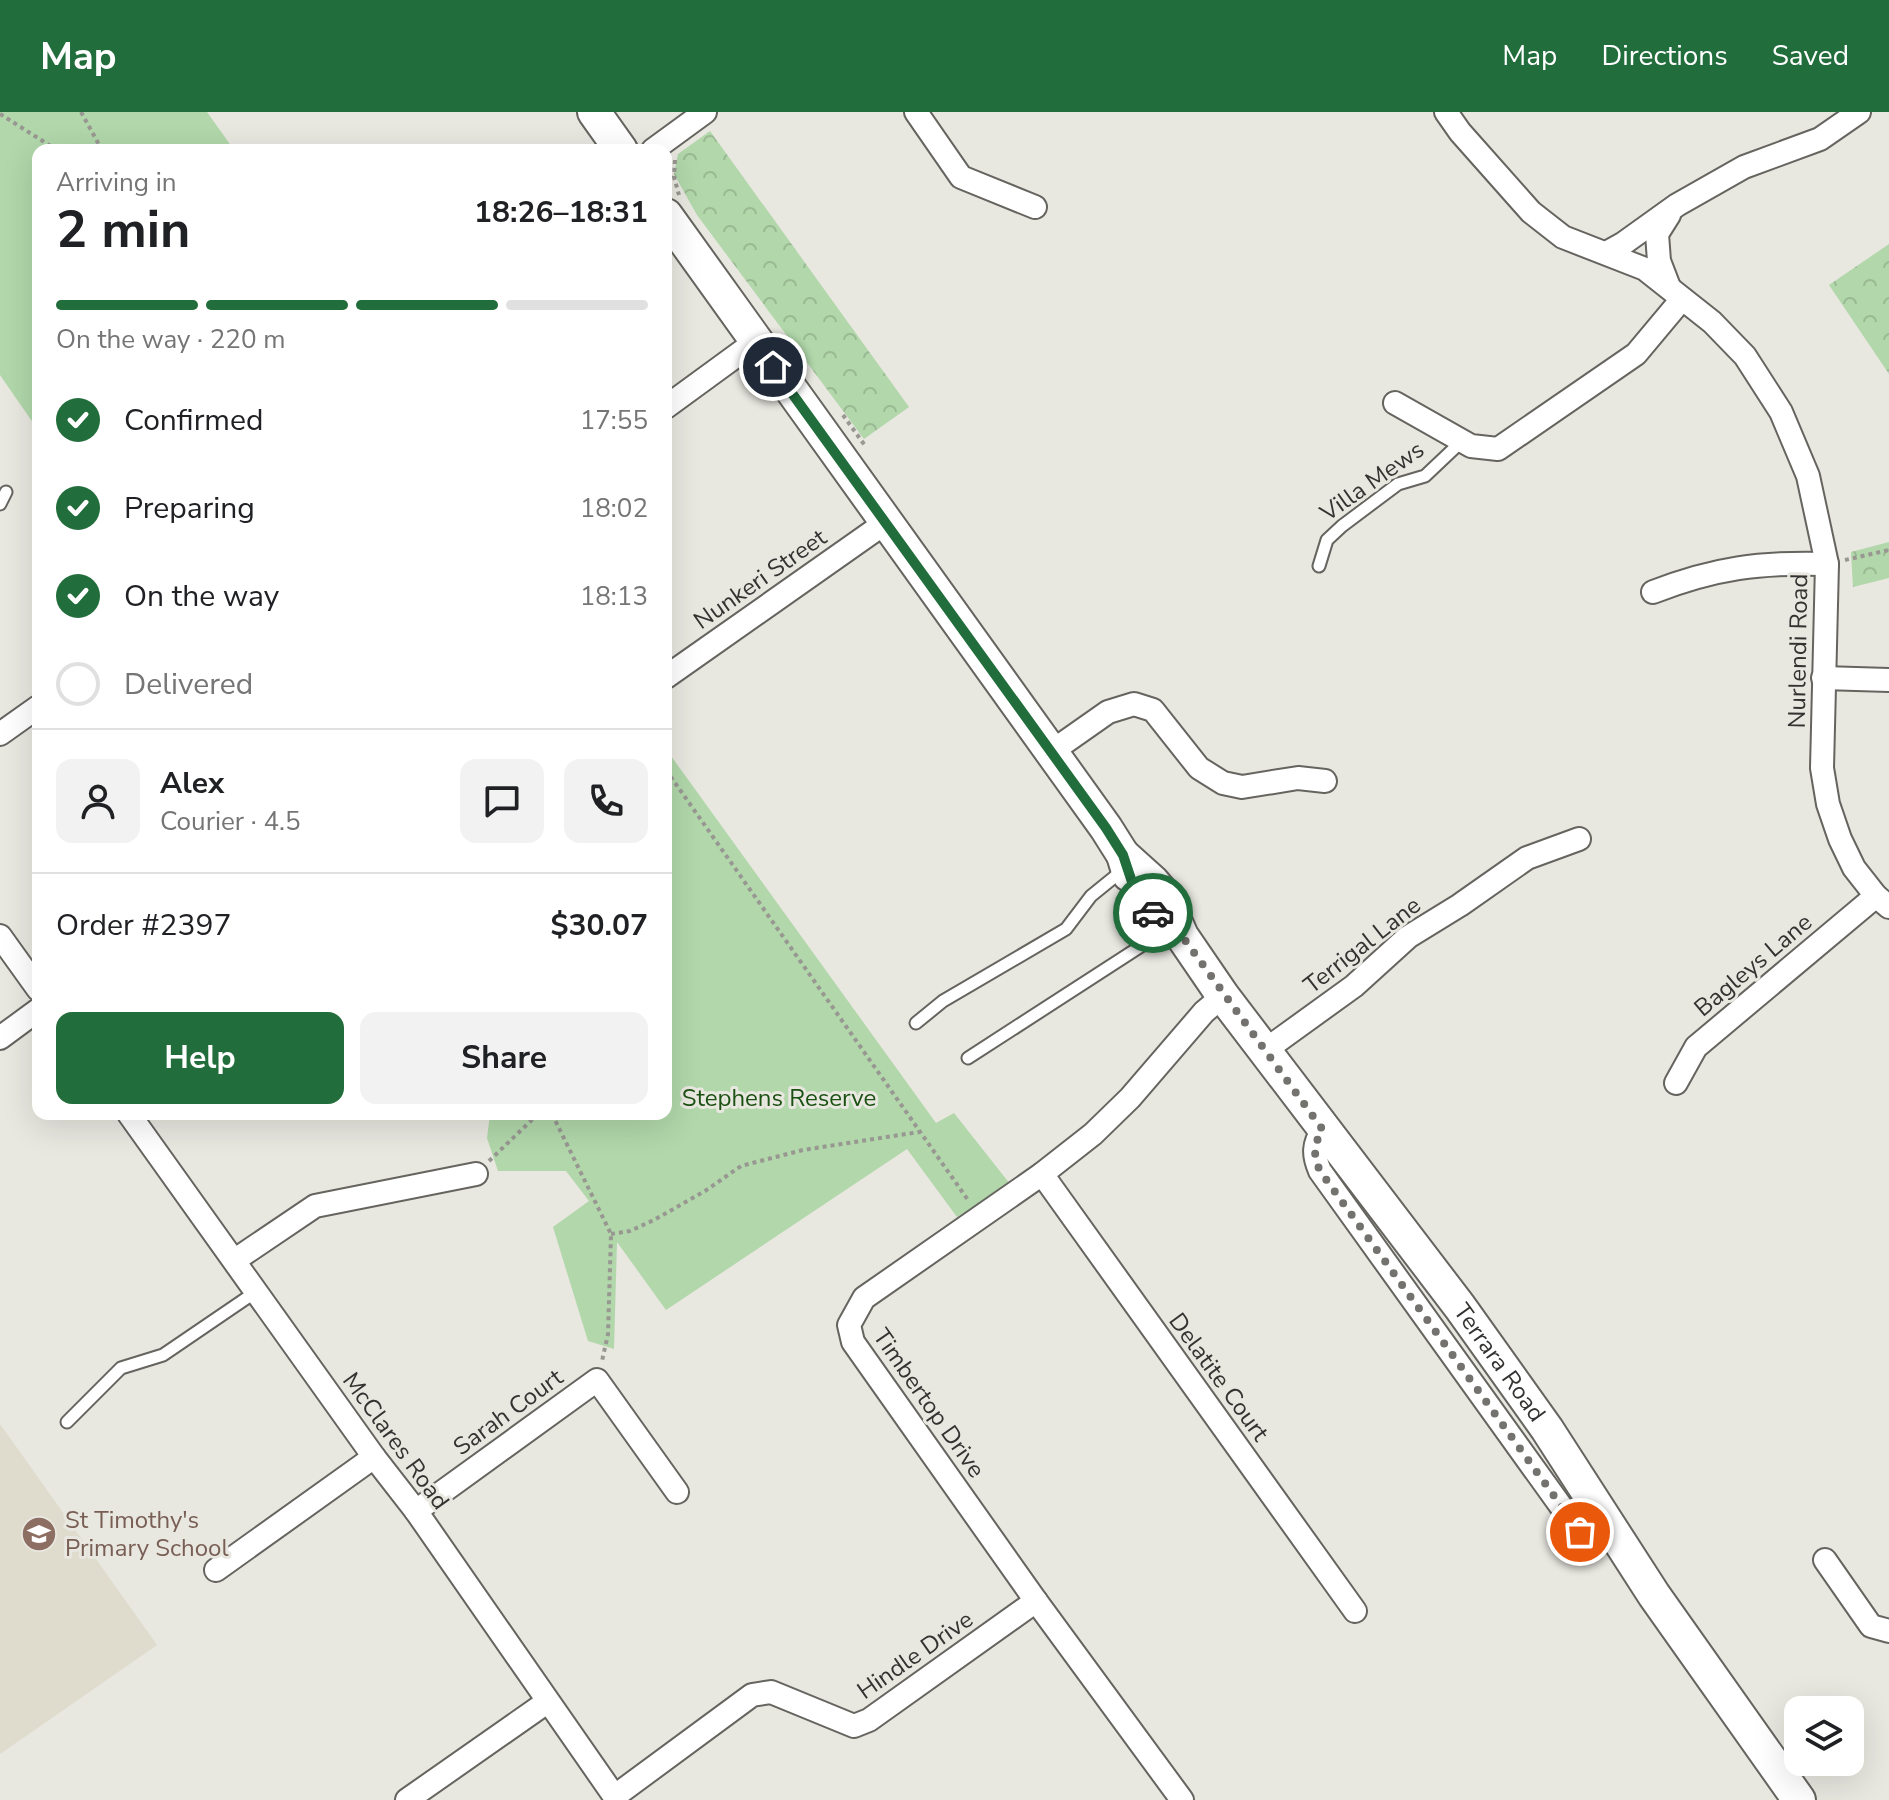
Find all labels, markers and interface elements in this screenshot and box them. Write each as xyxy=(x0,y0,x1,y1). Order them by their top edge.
text: Map xyxy=(40,31,117,82)
text: Map xyxy=(1502,37,1557,75)
text: Directions xyxy=(1601,37,1728,75)
text: Saved xyxy=(1772,37,1849,75)
text: Arriving in xyxy=(56,165,177,200)
text: 18:26–18:31 xyxy=(474,192,648,233)
text: 2 min xyxy=(56,194,191,265)
text: On the way · 220 m xyxy=(56,322,285,357)
pin xyxy=(739,333,807,401)
icon: home xyxy=(751,345,795,389)
icon: check xyxy=(56,398,100,442)
text: Confirmed xyxy=(124,400,264,441)
text: 17:55 xyxy=(580,403,648,438)
street label: Villa Mews xyxy=(1313,434,1430,529)
icon: check xyxy=(56,486,100,530)
text: Preparing xyxy=(124,488,255,529)
text: 18:02 xyxy=(580,491,648,526)
street label: Nunkeri Street xyxy=(687,521,833,637)
street label: Nurlendi Road xyxy=(1781,573,1815,729)
icon: check xyxy=(56,574,100,618)
text: On the way xyxy=(124,576,279,617)
text: 18:13 xyxy=(580,579,648,614)
text: Delivered xyxy=(124,664,253,705)
button: person xyxy=(56,759,140,843)
button: chat xyxy=(460,759,544,843)
button: phone xyxy=(564,759,648,843)
text: Alex xyxy=(160,763,224,804)
text: Courier · 4.5 xyxy=(160,804,301,839)
courier xyxy=(1113,873,1193,953)
street label: Terrigal Lane xyxy=(1297,889,1427,1001)
icon: car xyxy=(1131,891,1175,935)
text: Order #2397 xyxy=(56,905,231,946)
text: $30.07 xyxy=(551,905,648,946)
street label: Bagleys Lane xyxy=(1687,906,1819,1024)
button: Help xyxy=(56,1012,344,1104)
button: Share xyxy=(360,1012,648,1104)
park label: Stephens Reserve xyxy=(682,1082,876,1114)
street label: Terrara Road xyxy=(1446,1297,1553,1428)
street label: Delatite Court xyxy=(1162,1306,1277,1448)
street label: Timbertop Drive xyxy=(866,1322,992,1484)
street label: Sarah Court xyxy=(447,1361,570,1463)
street label: McClares Road xyxy=(335,1366,457,1516)
pin xyxy=(1546,1498,1614,1566)
place label: St Timothy's Primary School xyxy=(65,1504,229,1564)
icon: bag xyxy=(1558,1510,1602,1554)
school or university icon: St Timothy's Primary School xyxy=(20,1515,58,1553)
street label: Hindle Drive xyxy=(851,1603,979,1707)
map controls xyxy=(1784,1696,1864,1776)
button: layers xyxy=(1784,1696,1864,1776)

